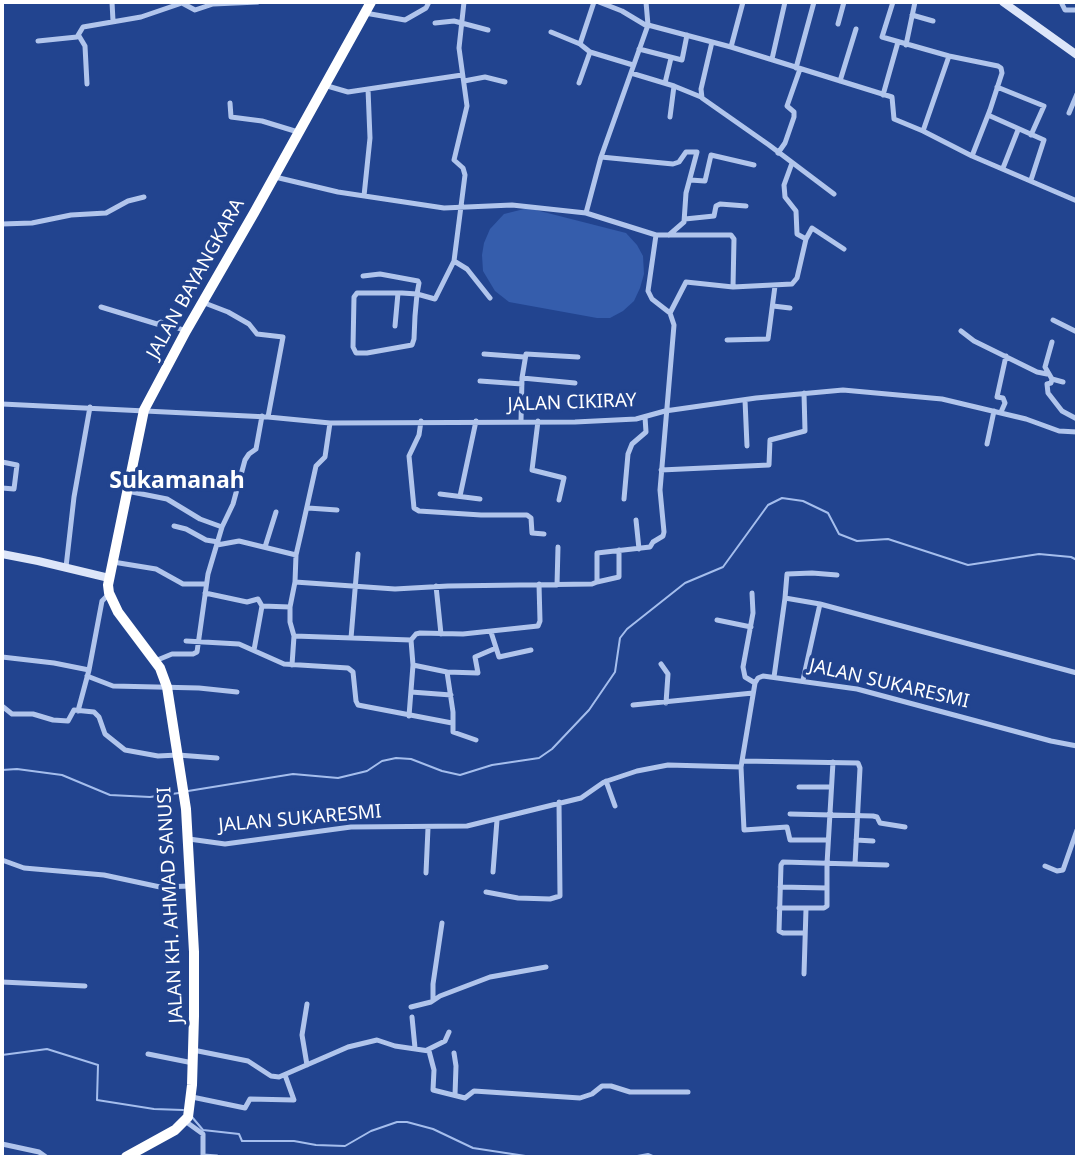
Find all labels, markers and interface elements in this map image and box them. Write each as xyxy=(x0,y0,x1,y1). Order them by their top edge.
street label: JALAN BAYANGKARA xyxy=(142,195,250,363)
street label: JALAN CIKIRAY xyxy=(507,389,637,417)
district label: Sukamanah xyxy=(109,467,245,495)
street label: JALAN SUKARESMI xyxy=(807,655,971,713)
street label: JALAN KH. AHMAD SANUSI xyxy=(153,786,189,1024)
street label: JALAN SUKARESMI xyxy=(218,801,382,837)

